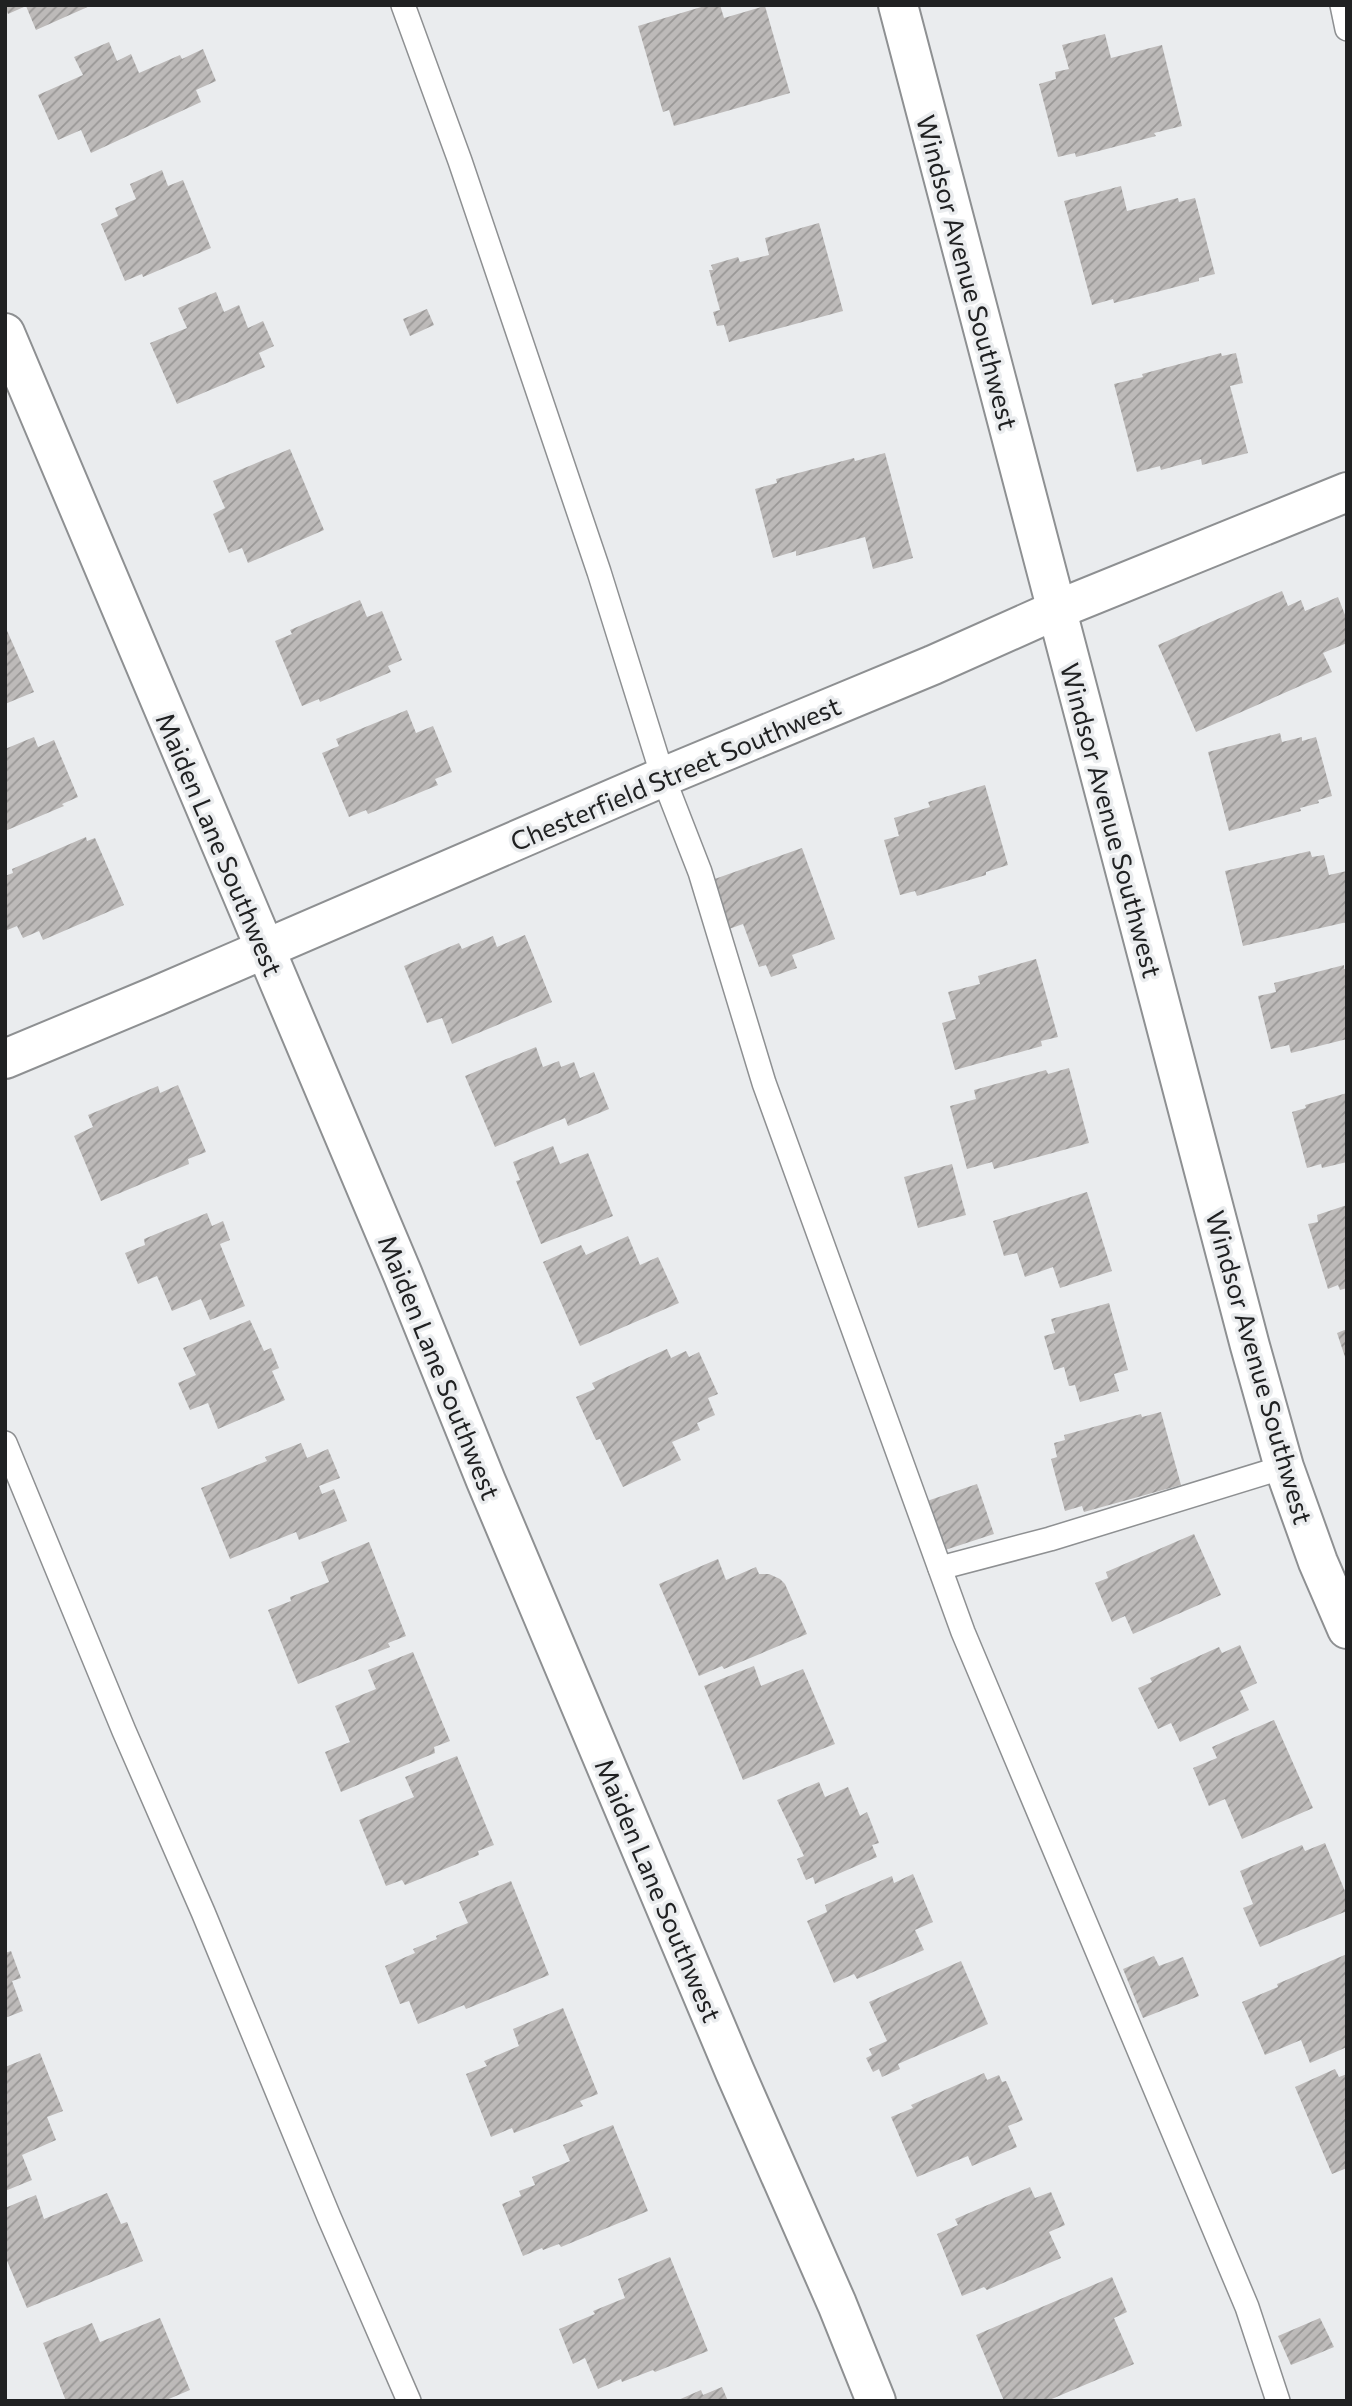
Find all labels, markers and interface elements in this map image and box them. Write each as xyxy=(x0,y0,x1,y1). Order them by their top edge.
street label: Windsor Avenue Southwest xyxy=(911,111,1025,433)
street label: Windsor Avenue Southwest xyxy=(1055,659,1169,981)
street label: Chesterfield Street Southwest xyxy=(505,689,845,857)
street label: Maiden Lane Southwest xyxy=(151,708,289,980)
street label: Windsor Avenue Southwest xyxy=(1200,1207,1320,1527)
street label: Maiden Lane Southwest xyxy=(373,1230,507,1504)
street label: Maiden Lane Southwest xyxy=(590,1754,728,2026)

